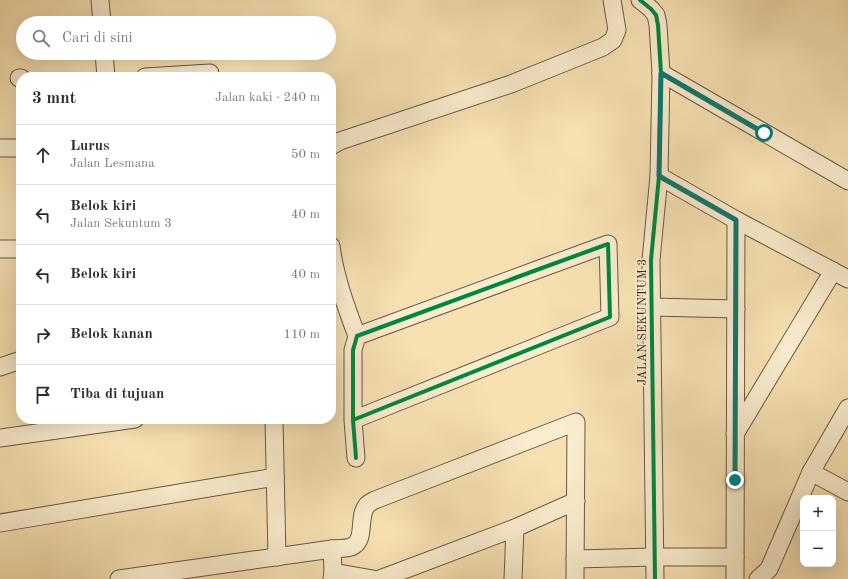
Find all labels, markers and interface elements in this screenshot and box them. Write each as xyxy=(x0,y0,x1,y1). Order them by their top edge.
search box xyxy=(16,16,336,60)
icon: search xyxy=(30,27,52,49)
text: Cari di sini xyxy=(62,31,133,46)
text: 3 mnt xyxy=(32,90,76,107)
text: Jalan kaki · 240 m xyxy=(215,91,320,104)
route start xyxy=(755,124,773,142)
text: Lurus xyxy=(70,139,110,154)
icon: ahead xyxy=(32,144,54,166)
text: 50 m xyxy=(291,148,320,161)
text: Jalan Lesmana xyxy=(70,157,155,170)
text: Belok kiri xyxy=(70,199,136,214)
icon: left xyxy=(32,204,54,226)
text: 40 m xyxy=(291,208,320,221)
text: Jalan Sekuntum 3 xyxy=(70,217,172,230)
street label: JALAN SEKUNTUM 3 xyxy=(637,259,649,385)
icon: left xyxy=(32,264,54,286)
text: Belok kiri xyxy=(70,267,136,282)
text: 40 m xyxy=(291,268,320,281)
icon: right xyxy=(32,324,54,346)
text: Belok kanan xyxy=(70,327,153,342)
text: 110 m xyxy=(283,328,320,341)
icon: arrive xyxy=(32,384,54,406)
text: Tiba di tujuan xyxy=(70,387,164,402)
route end xyxy=(726,471,744,489)
map controls xyxy=(800,495,836,567)
button: + xyxy=(800,495,836,531)
button: − xyxy=(800,531,836,567)

